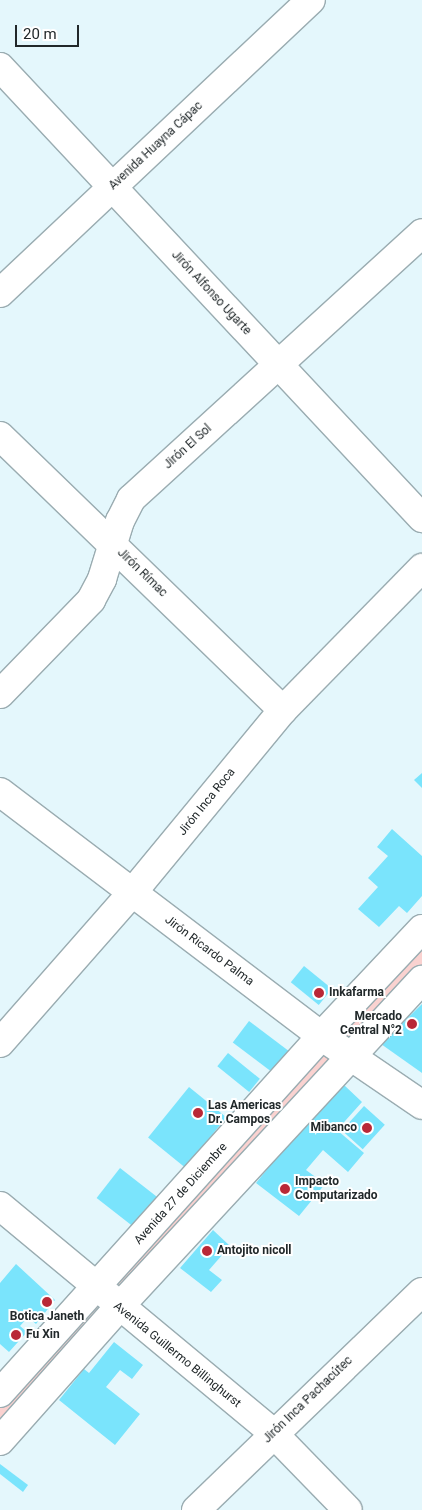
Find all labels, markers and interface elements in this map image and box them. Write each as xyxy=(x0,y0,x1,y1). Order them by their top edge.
scale bar xyxy=(18,15,81,47)
text: 20 m xyxy=(23,25,57,43)
street label: Avenida Huayna Cápac xyxy=(106,99,206,193)
street label: Jirón Alfonso Ugarte xyxy=(168,248,254,338)
street label: Jirón El Sol xyxy=(161,422,215,472)
street label: Jirón Rímac xyxy=(114,546,170,600)
street label: Jirón Inca Roca xyxy=(175,765,239,839)
street label: Jirón Ricardo Palma xyxy=(162,913,256,989)
place label: Inkafarma xyxy=(329,986,384,1000)
marker: Inkafarma xyxy=(313,987,325,999)
place label: Mercado Central N°2 xyxy=(340,1010,402,1038)
marker: Mercado Central N°2 xyxy=(406,1018,418,1030)
place label: Las Americas Dr. Campos xyxy=(208,1099,281,1127)
marker: Las Americas Dr. Campos xyxy=(192,1107,204,1119)
place label: Mibanco xyxy=(310,1121,357,1135)
marker: Mibanco xyxy=(361,1122,373,1134)
street label: Avenida 27 de Diciembre xyxy=(132,1140,230,1248)
place label: Impacto Computarizado xyxy=(295,1175,378,1203)
marker: Impacto Computarizado xyxy=(279,1183,291,1195)
place label: Antojito nicoll xyxy=(217,1244,292,1258)
marker: Antojito nicoll xyxy=(201,1245,213,1257)
marker: Botica Janeth xyxy=(41,1296,53,1308)
street label: Avenida Guillermo Billinghurst xyxy=(110,1299,244,1411)
place label: Botica Janeth xyxy=(10,1310,84,1324)
place label: Fu Xin xyxy=(26,1328,60,1342)
marker: Fu Xin xyxy=(10,1329,22,1341)
street label: Jirón Inca Pachacútec xyxy=(260,1354,356,1446)

